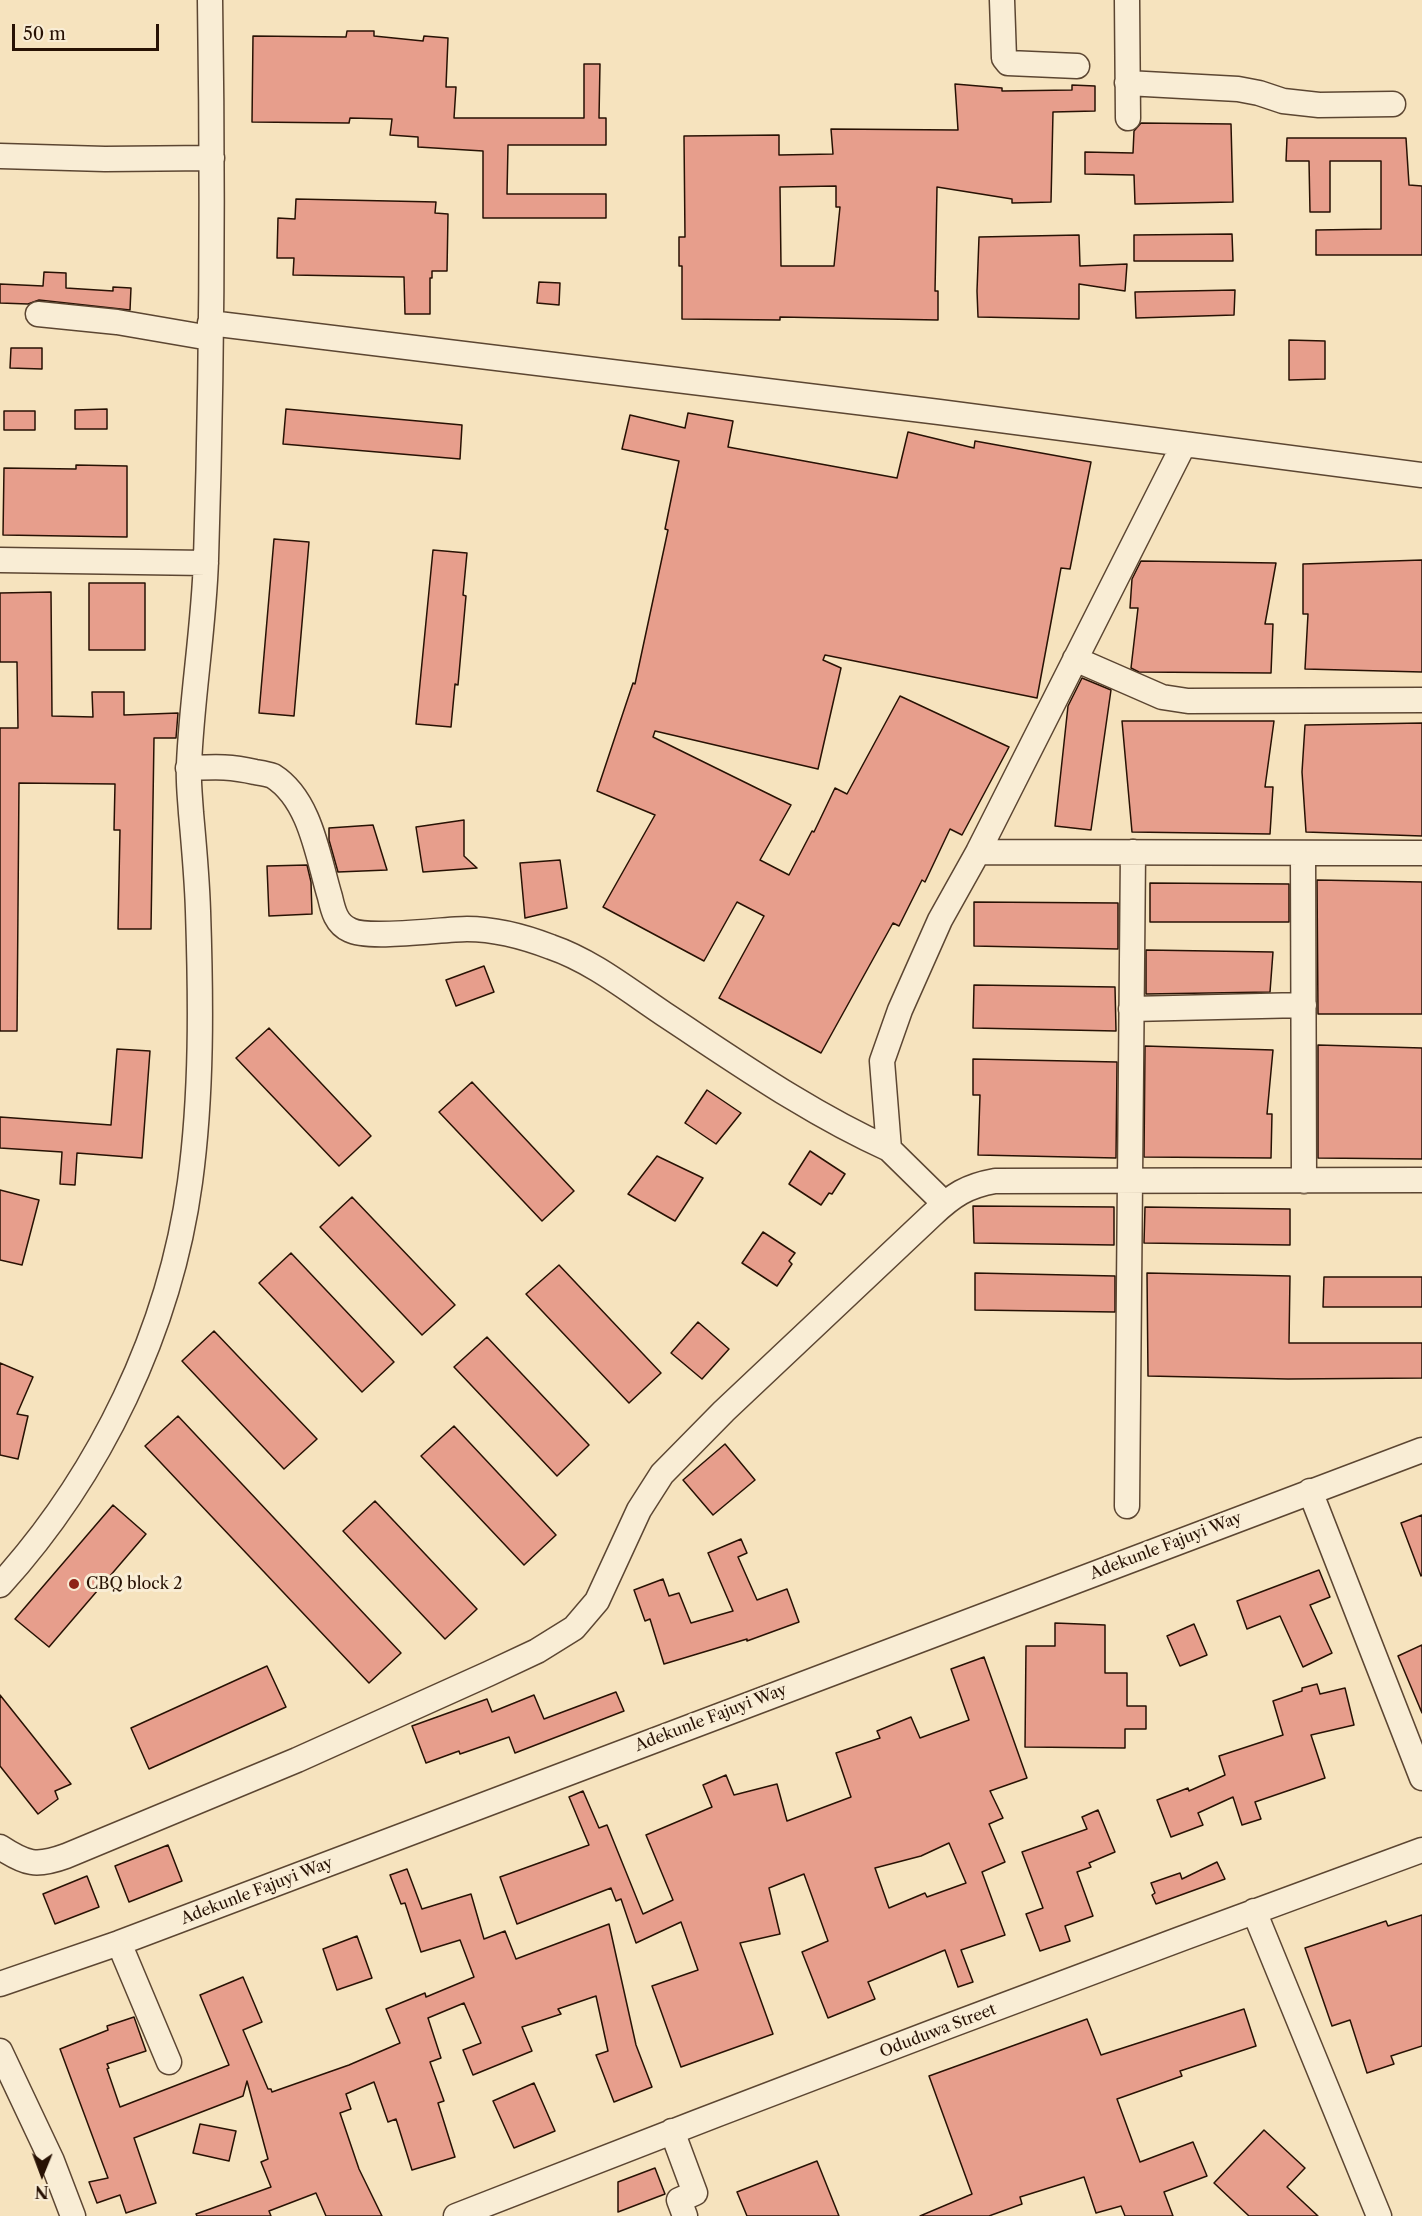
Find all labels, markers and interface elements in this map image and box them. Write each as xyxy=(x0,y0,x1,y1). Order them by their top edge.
scale bar xyxy=(15,12,162,50)
text: 50 m xyxy=(23,23,66,45)
street label: Adekunle Fajuyi Way xyxy=(1087,1508,1245,1584)
place label: CBQ block 2 xyxy=(86,1574,182,1594)
marker: CBQ block 2 xyxy=(67,1577,81,1591)
street label: Adekunle Fajuyi Way xyxy=(632,1680,790,1756)
street label: Adekunle Fajuyi Way xyxy=(178,1853,336,1929)
street label: Oduduwa Street xyxy=(877,2000,999,2062)
north arrow xyxy=(12,2144,72,2204)
text: N xyxy=(35,2182,49,2202)

